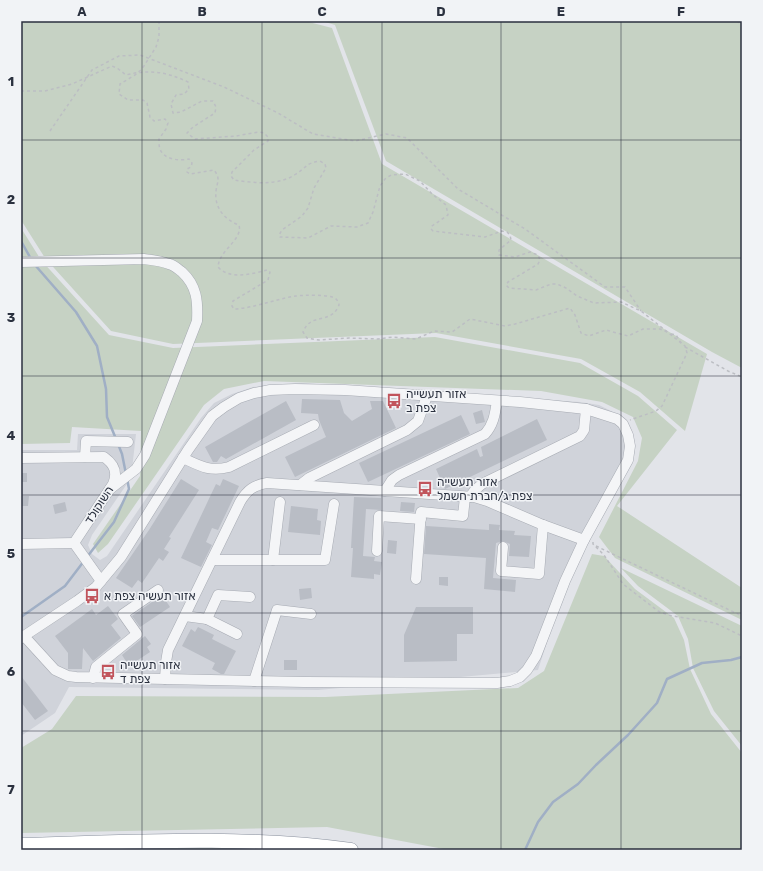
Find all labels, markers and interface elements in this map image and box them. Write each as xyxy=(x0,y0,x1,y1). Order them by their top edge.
text: A xyxy=(77,4,87,19)
text: B xyxy=(197,4,207,19)
text: C xyxy=(317,4,327,19)
text: D xyxy=(436,4,446,19)
text: E xyxy=(557,4,565,19)
text: F xyxy=(677,4,685,19)
text: 1 xyxy=(8,74,14,89)
text: 2 xyxy=(7,192,15,207)
text: 3 xyxy=(7,310,16,325)
place label: אזור תעשייה צפת ב xyxy=(406,387,466,415)
bus stop icon: אזור תעשייה צפת ב xyxy=(385,392,403,410)
text: 4 xyxy=(7,428,16,443)
place label: אזור תעשייה צפת ג/חברת חשמל xyxy=(437,475,532,503)
bus stop icon: אזור תעשייה צפת ג/חברת חשמל xyxy=(416,480,434,498)
street label: השוקולד xyxy=(82,483,116,527)
text: 5 xyxy=(7,546,15,561)
bus stop icon: אזור תעשיה צפת א xyxy=(83,587,101,605)
place label: אזור תעשיה צפת א xyxy=(104,589,196,603)
place label: אזור תעשייה צפת ד xyxy=(120,658,180,686)
bus stop icon: אזור תעשייה צפת ד xyxy=(99,663,117,681)
text: 6 xyxy=(7,664,16,679)
text: 7 xyxy=(7,782,15,797)

